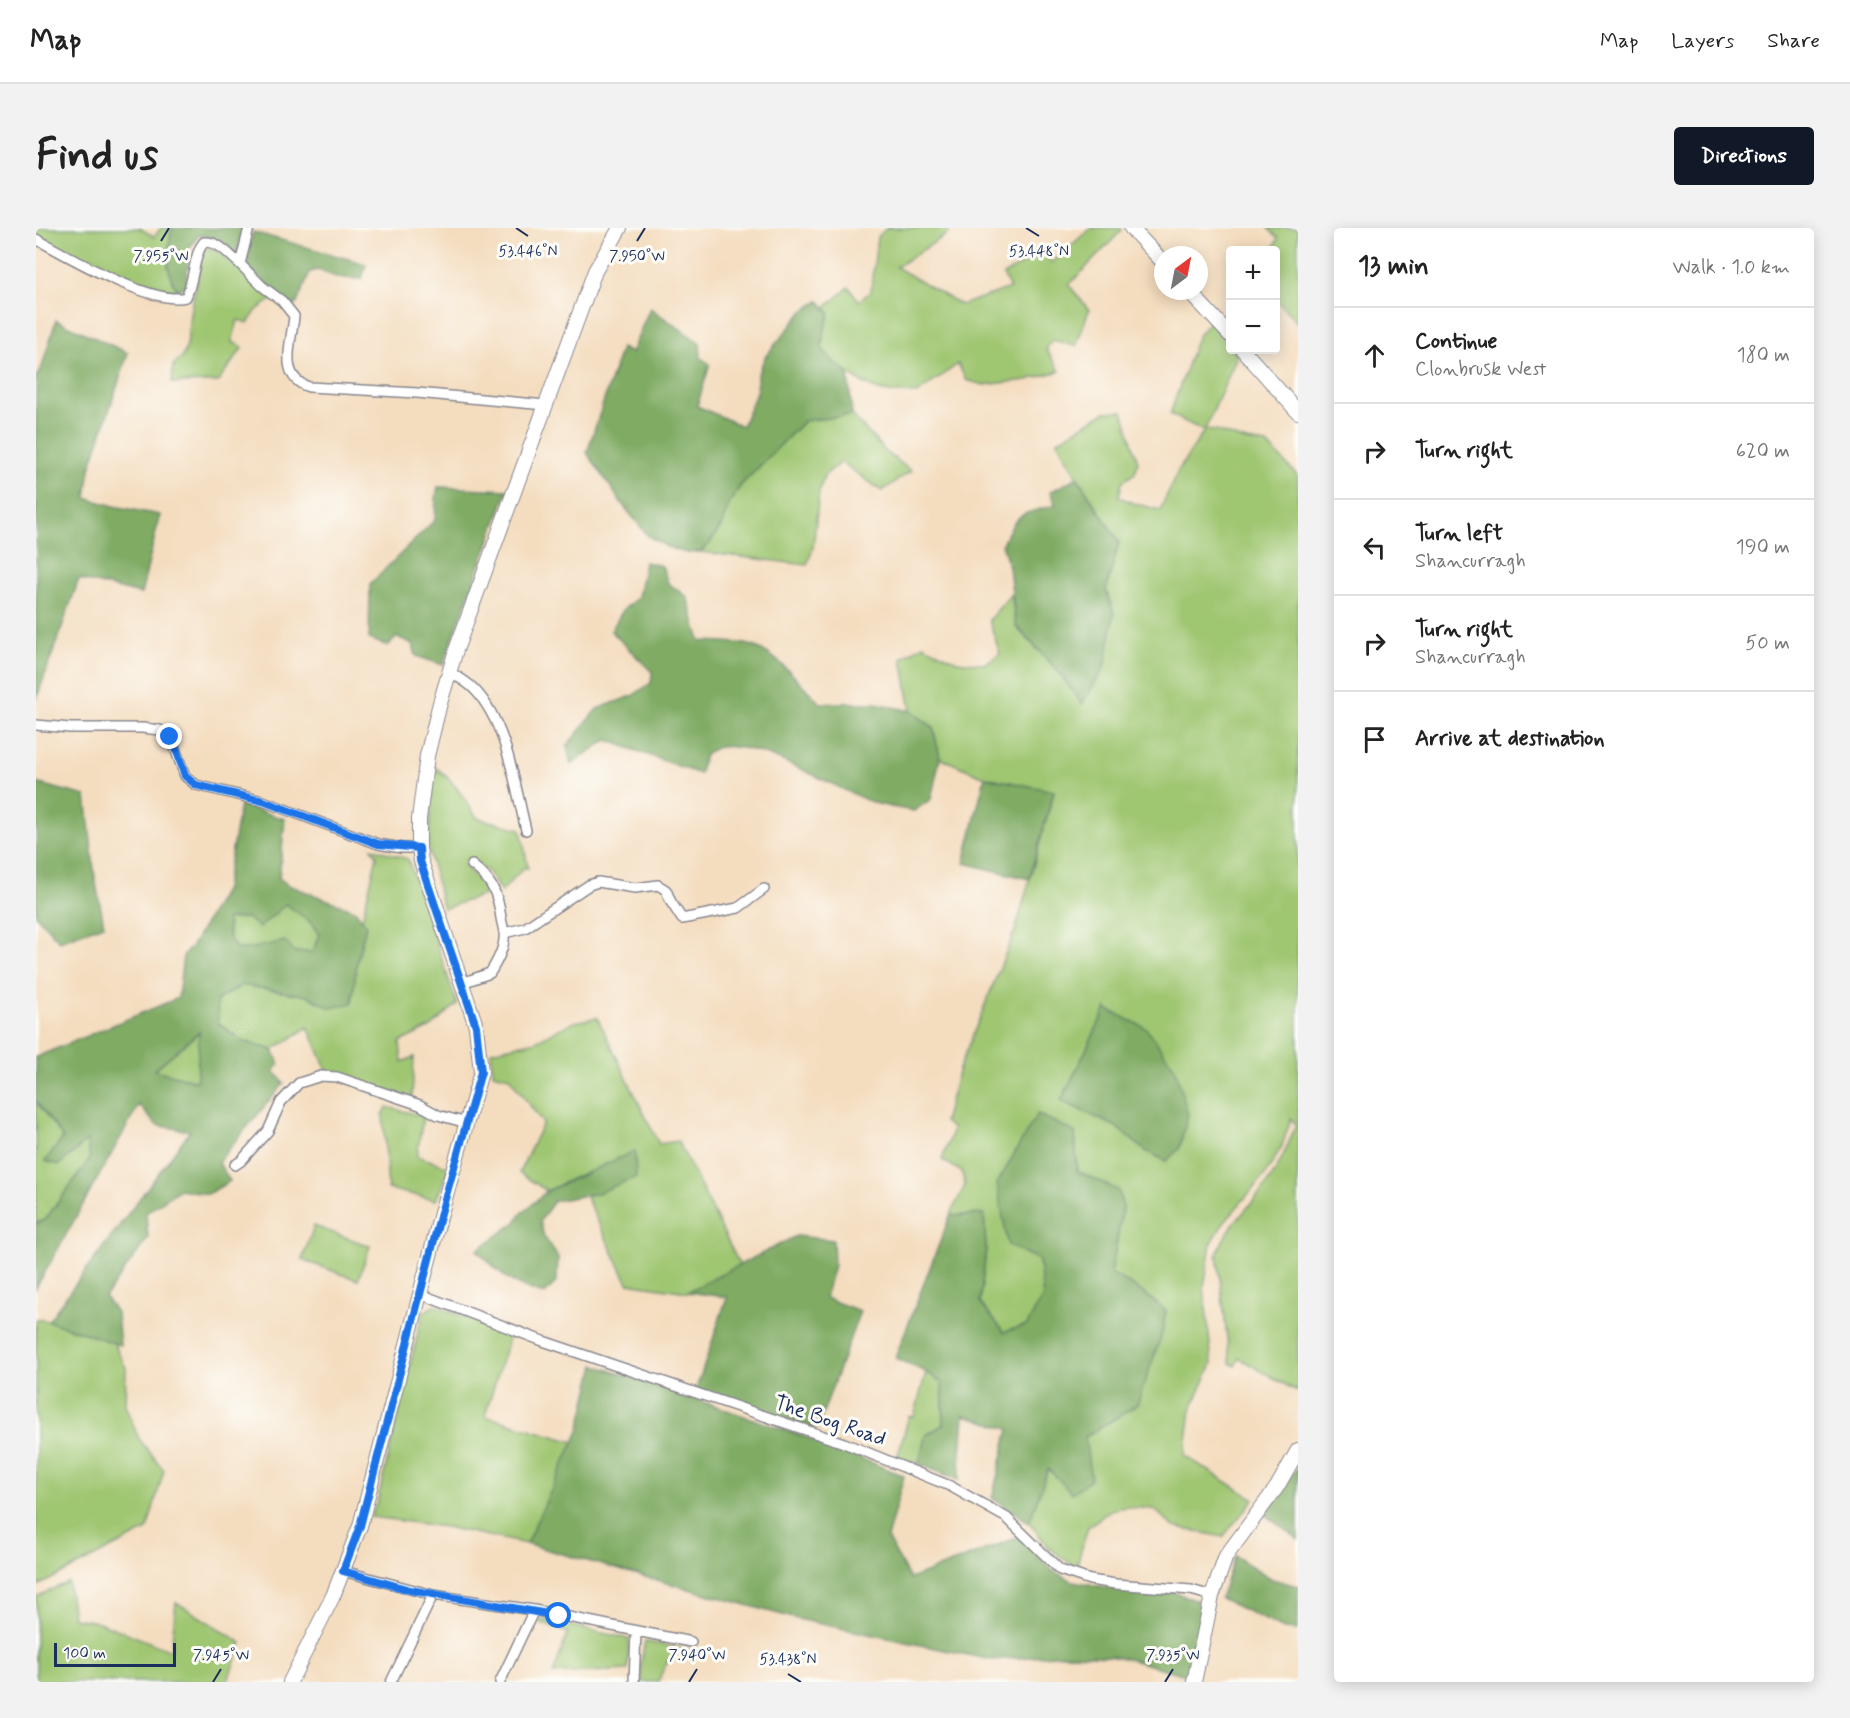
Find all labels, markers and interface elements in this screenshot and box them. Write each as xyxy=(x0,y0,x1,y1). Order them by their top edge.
text: Map xyxy=(30,23,81,60)
text: Map xyxy=(1600,27,1638,55)
text: Layers xyxy=(1671,27,1734,55)
text: Share xyxy=(1767,27,1820,55)
button: Directions xyxy=(1674,127,1814,185)
text: Find us xyxy=(36,129,158,184)
text: 53.446°N xyxy=(499,242,557,262)
text: 53.448°N xyxy=(1009,242,1069,262)
north arrow xyxy=(1154,246,1208,300)
map controls xyxy=(1226,246,1280,354)
button: + xyxy=(1226,246,1280,300)
text: 7.955°W xyxy=(133,247,189,267)
text: 7.950°W xyxy=(609,247,665,267)
text: 13 min xyxy=(1358,250,1429,284)
text: Walk · 1.0 km xyxy=(1673,254,1790,281)
button: − xyxy=(1226,300,1280,354)
text: Continue xyxy=(1415,328,1497,356)
icon: ahead xyxy=(1358,339,1391,372)
text: 180 m xyxy=(1737,342,1790,369)
text: Clonbrusk West xyxy=(1415,356,1546,383)
icon: right xyxy=(1358,435,1391,468)
text: Turn right xyxy=(1415,437,1513,465)
text: 620 m xyxy=(1736,438,1790,465)
text: Turn left xyxy=(1415,520,1503,548)
icon: left xyxy=(1358,531,1391,564)
text: 190 m xyxy=(1736,534,1790,561)
text: Shancurragh xyxy=(1415,548,1526,575)
text: Turn right xyxy=(1415,616,1513,644)
icon: right xyxy=(1358,627,1391,660)
text: 50 m xyxy=(1745,630,1790,657)
text: Shancurragh xyxy=(1415,644,1526,671)
route end xyxy=(156,723,182,749)
icon: arrive xyxy=(1358,723,1391,756)
text: Arrive at destination xyxy=(1415,725,1605,753)
street label: The Bog Road xyxy=(770,1389,890,1453)
route start xyxy=(545,1602,571,1628)
scale bar xyxy=(54,1640,176,1668)
text: 100 m xyxy=(63,1643,106,1664)
text: 7.945°W xyxy=(193,1646,249,1666)
text: 7.940°W xyxy=(669,1646,725,1666)
text: 7.935°W xyxy=(1146,1646,1200,1666)
text: 53.438°N xyxy=(759,1650,817,1670)

